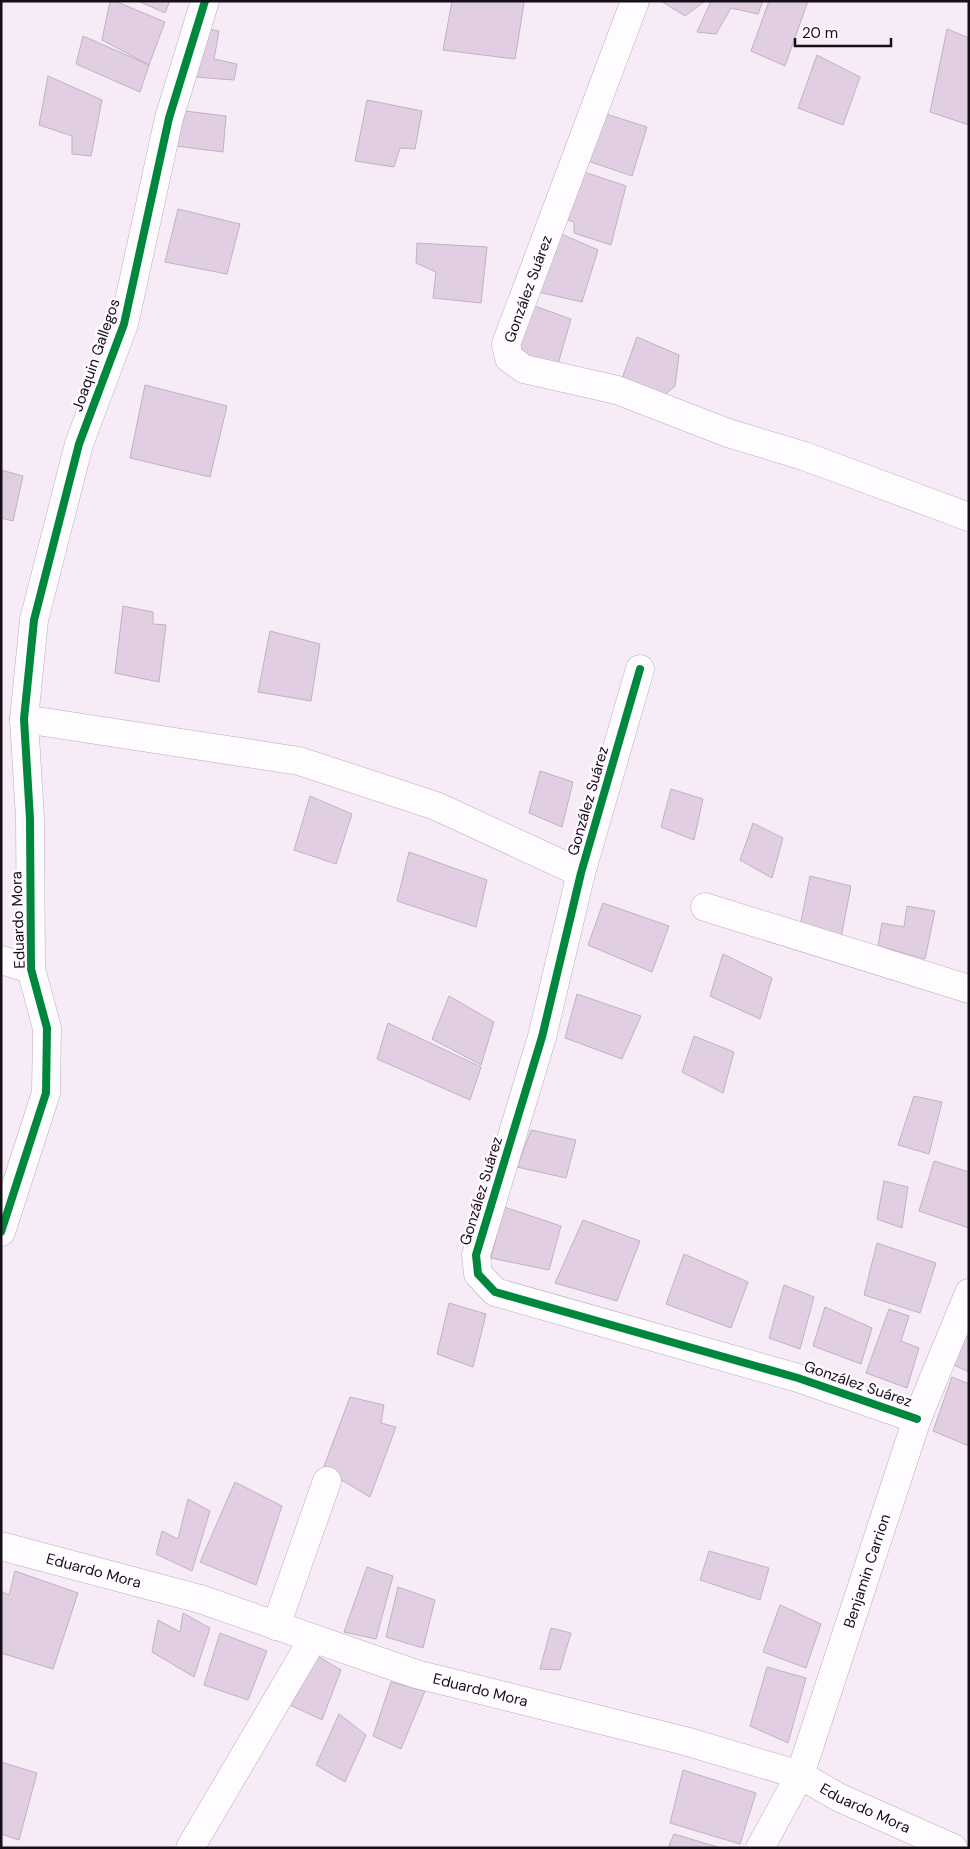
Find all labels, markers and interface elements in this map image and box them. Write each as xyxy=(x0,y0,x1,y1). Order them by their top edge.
scale bar xyxy=(795,15,891,47)
text: 20 m xyxy=(802,23,838,43)
street label: González Suárez xyxy=(499,232,557,345)
street label: Joaquin Gallegos xyxy=(67,296,125,414)
street label: González Suárez xyxy=(563,744,613,858)
street label: Eduardo Mora xyxy=(6,871,30,969)
street label: González Suárez xyxy=(455,1134,507,1248)
street label: González Suárez xyxy=(801,1356,915,1412)
street label: Benjamin Carrion xyxy=(839,1511,895,1631)
street label: Eduardo Mora xyxy=(44,1548,143,1593)
street label: Eduardo Mora xyxy=(431,1669,530,1712)
street label: Eduardo Mora xyxy=(816,1779,913,1838)

